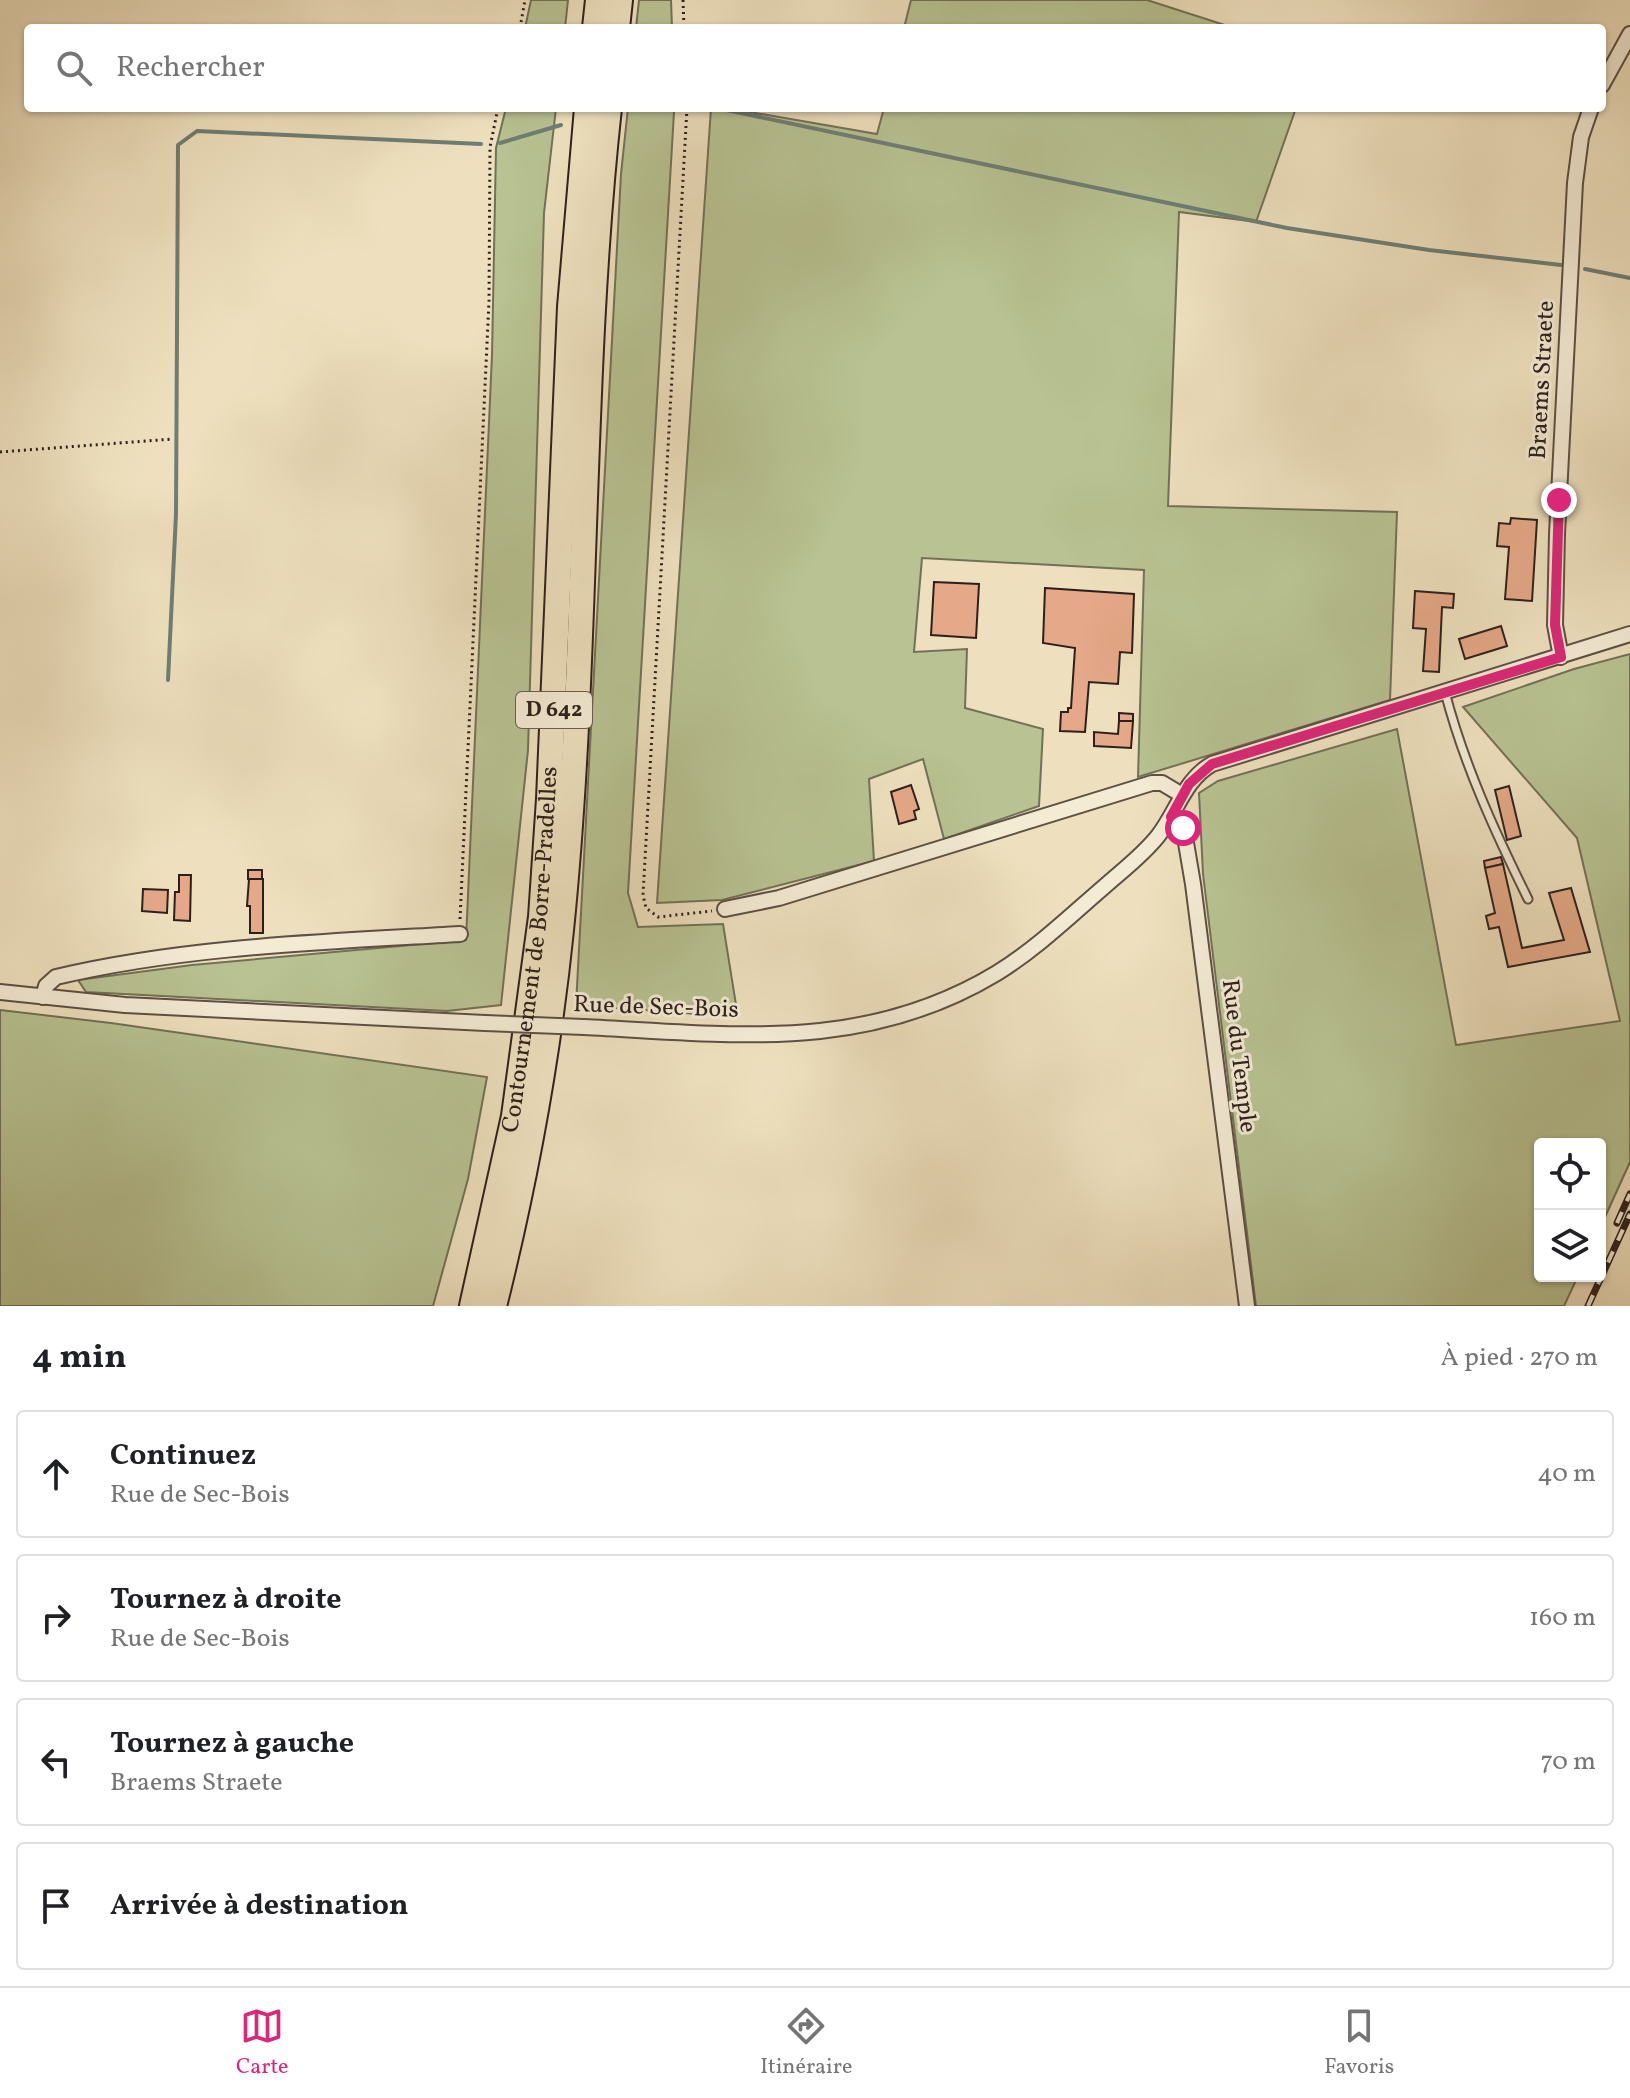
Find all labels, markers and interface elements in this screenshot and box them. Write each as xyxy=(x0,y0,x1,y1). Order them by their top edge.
search box xyxy=(24,24,1606,112)
icon: search xyxy=(52,46,96,90)
text: Rechercher xyxy=(116,47,265,89)
street label: Braems Straete xyxy=(1522,300,1564,460)
route end xyxy=(1541,482,1577,518)
road number: D 642 xyxy=(516,692,592,728)
street label: Contournement de Borre-Pradelles xyxy=(494,766,567,1136)
route start xyxy=(1165,810,1201,846)
street label: Rue du Temple xyxy=(1212,977,1264,1135)
street label: Rue de Sec-Bois xyxy=(573,988,739,1028)
map controls xyxy=(1534,1138,1606,1282)
button: locate xyxy=(1534,1138,1606,1210)
button: layers xyxy=(1534,1210,1606,1282)
text: 4 min xyxy=(32,1335,127,1382)
text: À pied · 270 m xyxy=(1441,1340,1598,1376)
text: Continuez xyxy=(110,1435,256,1477)
icon: ahead xyxy=(34,1452,78,1496)
text: 40 m xyxy=(1537,1456,1596,1492)
text: Rue de Sec-Bois xyxy=(110,1477,290,1513)
text: Tournez à droite xyxy=(110,1579,342,1621)
icon: right xyxy=(34,1596,78,1640)
text: 160 m xyxy=(1529,1600,1596,1636)
text: Rue de Sec-Bois xyxy=(110,1621,290,1657)
text: Tournez à gauche xyxy=(110,1723,354,1765)
icon: left xyxy=(34,1740,78,1784)
text: 70 m xyxy=(1541,1744,1596,1780)
text: Braems Straete xyxy=(110,1765,283,1801)
icon: arrive xyxy=(34,1884,78,1928)
text: Arrivée à destination xyxy=(110,1885,409,1927)
tab: Carte xyxy=(236,2004,288,2083)
tab: Itinéraire xyxy=(760,2004,852,2083)
tab: Favoris xyxy=(1324,2004,1394,2083)

